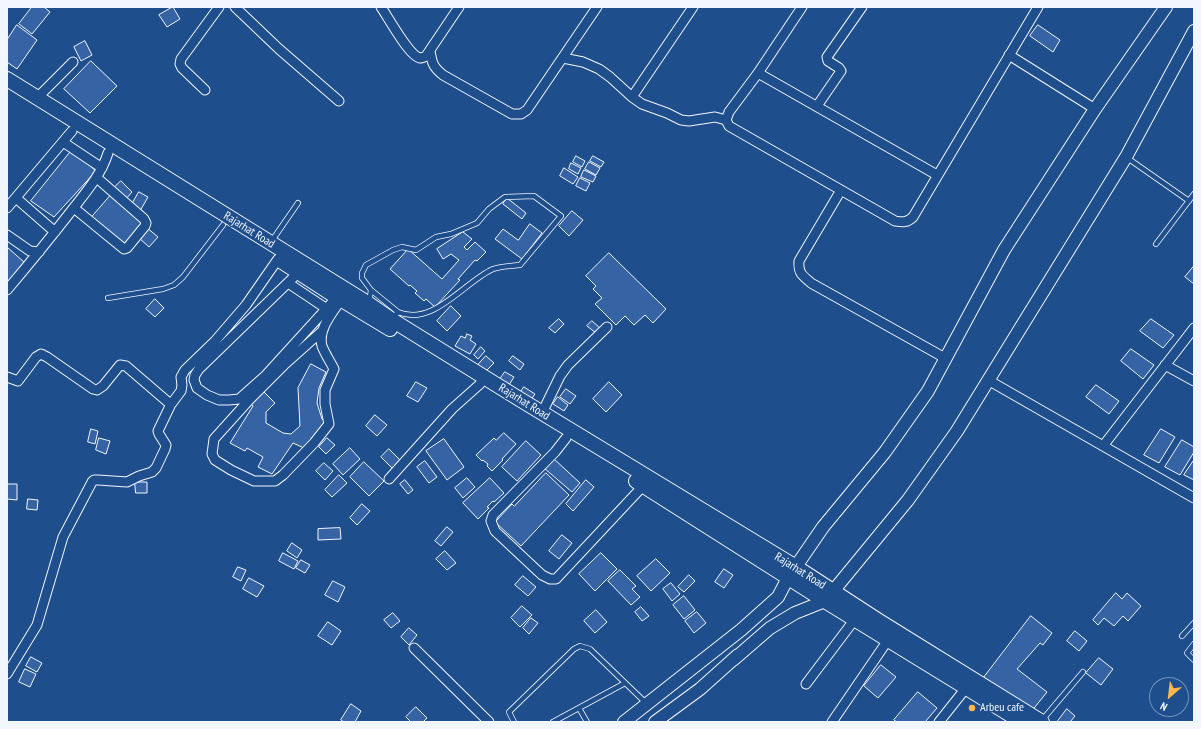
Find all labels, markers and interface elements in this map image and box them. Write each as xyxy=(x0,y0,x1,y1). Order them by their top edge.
street label: Rajarhat Road xyxy=(221,209,277,251)
street label: Rajarhat Road xyxy=(496,381,552,423)
street label: Rajarhat Road xyxy=(772,550,828,592)
north arrow xyxy=(1149,677,1189,717)
text: N xyxy=(1158,699,1170,714)
place label: Arbeu cafe xyxy=(980,701,1024,715)
marker: Arbeu cafe xyxy=(967,703,977,713)

